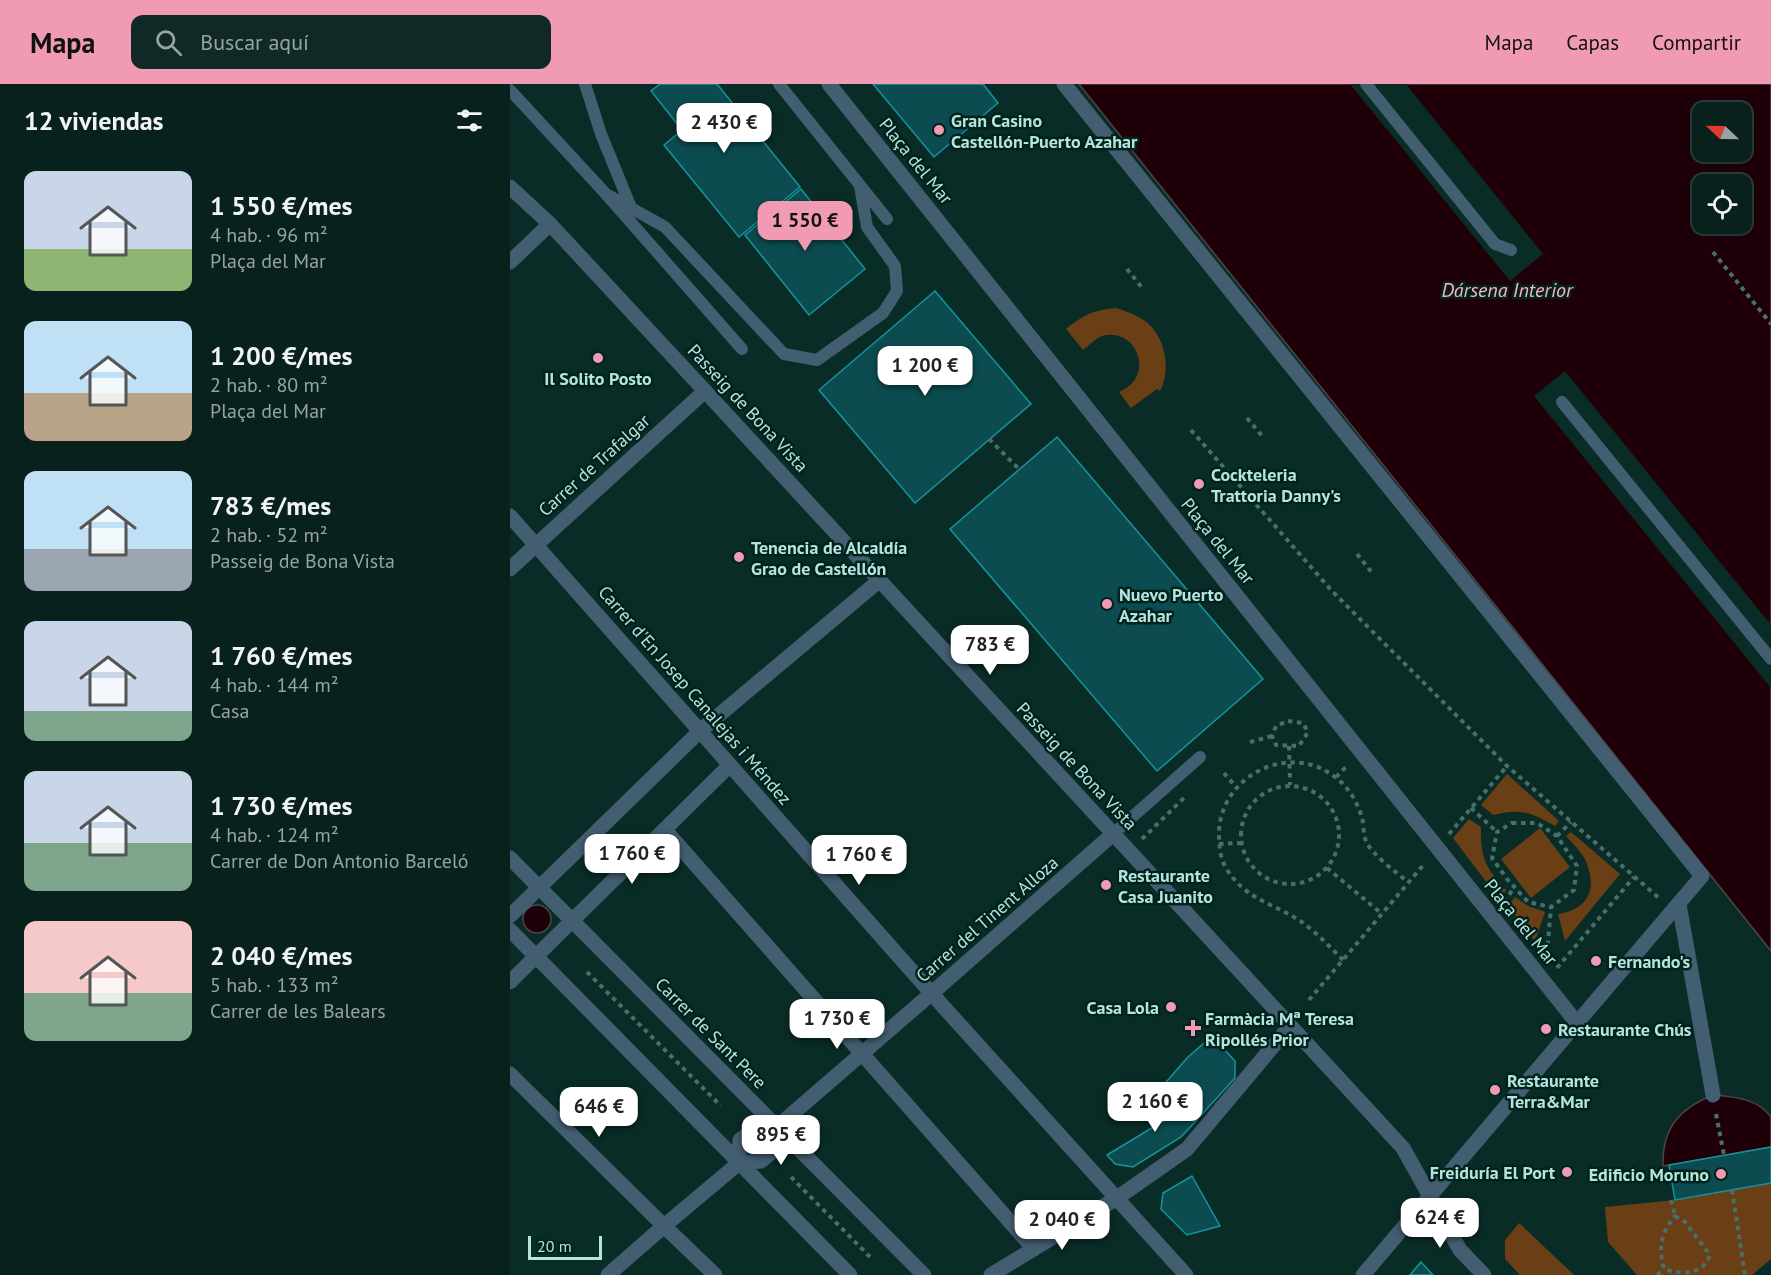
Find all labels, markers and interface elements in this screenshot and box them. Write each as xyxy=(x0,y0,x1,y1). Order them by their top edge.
search box xyxy=(131,15,551,69)
text: Mapa xyxy=(30,24,95,61)
icon: search xyxy=(152,26,185,59)
text: Buscar aquí xyxy=(200,28,309,56)
text: Mapa xyxy=(1485,29,1533,56)
text: Capas xyxy=(1566,29,1619,56)
text: Compartir xyxy=(1652,29,1741,56)
north arrow xyxy=(1692,102,1752,162)
map controls xyxy=(1692,102,1752,234)
pin: 2 430 € xyxy=(669,103,779,154)
text: 12 viviendas xyxy=(24,104,164,137)
icon: filters xyxy=(453,104,486,137)
text: 2 430 € xyxy=(691,109,757,135)
place label: Gran Casino Castellón-Puerto Azahar xyxy=(951,109,1138,153)
street label: Plaça del Mar xyxy=(874,113,958,209)
marker: Gran Casino Castellón-Puerto Azahar xyxy=(932,123,946,137)
button: locate xyxy=(1692,174,1752,234)
text: 1 550 €/mes xyxy=(210,189,353,222)
icon: home xyxy=(72,195,144,267)
pin: 1 550 € xyxy=(750,201,860,252)
text: 1 550 € xyxy=(772,207,838,233)
text: 4 hab. · 96 m² xyxy=(210,222,328,248)
text: Plaça del Mar xyxy=(210,248,326,274)
water label: Dársena Interior xyxy=(1441,277,1574,303)
text: 1 200 €/mes xyxy=(210,339,353,372)
street label: Passeig de Bona Vista xyxy=(683,339,813,477)
icon: home xyxy=(72,345,144,417)
pin: 1 200 € xyxy=(870,346,980,397)
marker: Il Solito Posto xyxy=(591,351,605,365)
text: 1 200 € xyxy=(892,352,958,378)
place label: Il Solito Posto xyxy=(544,367,652,390)
text: 2 hab. · 80 m² xyxy=(210,372,328,398)
text: Plaça del Mar xyxy=(210,398,326,424)
street label: Carrer de Trafalgar xyxy=(534,409,654,521)
place label: Cockteleria Trattoria Danny's xyxy=(1211,463,1341,507)
marker: Cockteleria Trattoria Danny's xyxy=(1192,477,1206,491)
text: 783 €/mes xyxy=(210,489,331,522)
street label: Plaça del Mar xyxy=(1176,493,1260,589)
icon: home xyxy=(72,495,144,567)
text: 2 hab. · 52 m² xyxy=(210,522,328,548)
place label: Tenencia de Alcaldía Grao de Castellón xyxy=(751,536,907,580)
text: Passeig de Bona Vista xyxy=(210,548,395,574)
marker: Tenencia de Alcaldía Grao de Castellón xyxy=(732,550,746,564)
street label: Carrer d'En Josep Canalejas i Méndez xyxy=(593,581,797,809)
place label: Nuevo Puerto Azahar xyxy=(1119,583,1224,627)
marker: Nuevo Puerto Azahar xyxy=(1100,597,1114,611)
pin: 783 € xyxy=(948,625,1032,676)
text: 783 € xyxy=(965,631,1015,657)
text: 1 760 €/mes xyxy=(210,639,353,672)
icon: home xyxy=(72,645,144,717)
text: 4 hab. · 144 m² xyxy=(210,672,339,698)
street label: Passeig de Bona Vista xyxy=(1012,697,1142,835)
text: Casa xyxy=(210,698,249,724)
text: 1 730 €/mes xyxy=(210,789,353,822)
icon: home xyxy=(72,795,144,867)
text: 4 hab. · 124 m² xyxy=(210,822,339,848)
pin: 1 760 € xyxy=(577,834,687,885)
pin: 1 760 € xyxy=(804,835,914,886)
text: 1 760 € xyxy=(599,840,665,866)
text: 1 760 € xyxy=(826,841,892,867)
text: Carrer de Don Antonio Barceló xyxy=(210,848,469,874)
street label: Carrer del Tinent Alloza xyxy=(911,851,1063,987)
place label: Restaurante Casa Juanito xyxy=(1118,864,1213,908)
street label: Plaça del Mar xyxy=(1479,874,1563,970)
marker: Restaurante Casa Juanito xyxy=(1099,878,1113,892)
text: 2 040 €/mes xyxy=(210,939,353,972)
icon: home xyxy=(72,945,144,1017)
place label: Fernando's xyxy=(1608,950,1690,973)
marker: Fernando's xyxy=(1589,954,1603,968)
text: 5 hab. · 133 m² xyxy=(210,972,339,998)
street label: Carrer de Sant Pere xyxy=(651,973,771,1093)
place label: Casa Lola xyxy=(1087,996,1159,1019)
text: Carrer de les Balears xyxy=(210,998,386,1024)
pin: 1 730 € xyxy=(782,999,892,1050)
marker: Casa Lola xyxy=(1164,1000,1178,1014)
text: 1 730 € xyxy=(804,1005,870,1031)
place label: Farmàcia Mª Teresa Ripollés Prior xyxy=(1205,1007,1354,1051)
place label: Restaurante Chús xyxy=(1558,1018,1692,1041)
marker: Farmàcia Mª Teresa Ripollés Prior xyxy=(1186,1021,1200,1035)
marker: Restaurante Chús xyxy=(1539,1022,1553,1036)
place label: Restaurante Terra&Mar xyxy=(1507,1069,1599,1113)
pin: 2 160 € xyxy=(1100,1082,1210,1133)
marker: Restaurante Terra&Mar xyxy=(1488,1083,1502,1097)
pin: 646 € xyxy=(557,1087,641,1138)
text: 2 160 € xyxy=(1122,1088,1188,1114)
text: 646 € xyxy=(574,1093,624,1119)
pin: 895 € xyxy=(739,1115,823,1166)
text: 895 € xyxy=(756,1121,806,1147)
place label: Freiduría El Port xyxy=(1430,1161,1556,1184)
place label: Edificio Moruno xyxy=(1589,1163,1709,1186)
marker: Freiduría El Port xyxy=(1560,1165,1574,1179)
marker: Edificio Moruno xyxy=(1714,1167,1728,1181)
pin: 624 € xyxy=(1398,1198,1482,1249)
pin: 2 040 € xyxy=(1007,1200,1117,1251)
text: 624 € xyxy=(1415,1204,1465,1230)
text: 2 040 € xyxy=(1029,1206,1095,1232)
scale bar xyxy=(528,1233,602,1260)
text: 20 m xyxy=(537,1236,572,1256)

